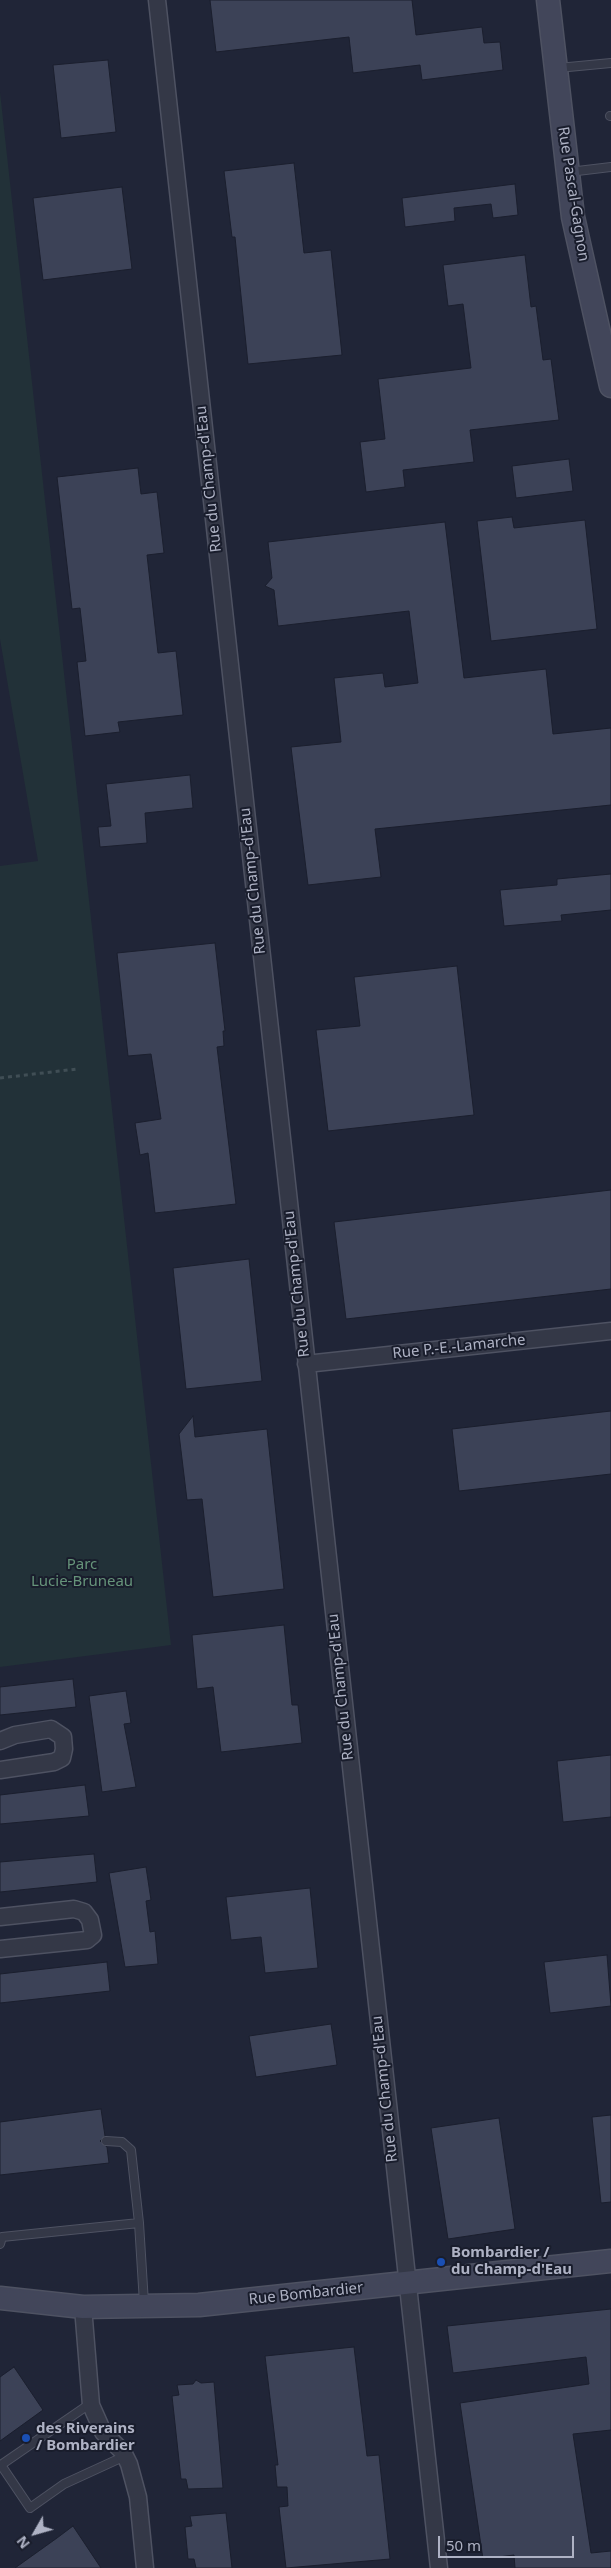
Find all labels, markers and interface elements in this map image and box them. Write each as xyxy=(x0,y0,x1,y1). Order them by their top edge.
street label: Rue Pascal-Gagnon xyxy=(553,125,593,263)
street label: Rue du Champ-d'Eau xyxy=(192,405,226,553)
street label: Rue du Champ-d'Eau xyxy=(236,807,270,955)
street label: Rue du Champ-d'Eau xyxy=(280,1210,314,1358)
street label: Rue P.-E.-Lamarche xyxy=(392,1331,526,1363)
park label: Parc Lucie-Bruneau xyxy=(31,1556,133,1591)
street label: Rue du Champ-d'Eau xyxy=(324,1613,358,1761)
street label: Rue du Champ-d'Eau xyxy=(368,2015,402,2163)
place label: Bombardier / du Champ-d'Eau xyxy=(451,2244,572,2279)
marker: Bombardier / du Champ-d'Eau xyxy=(435,2256,447,2268)
street label: Rue Bombardier xyxy=(248,2279,364,2309)
place label: des Riverains / Bombardier xyxy=(36,2420,135,2455)
marker: des Riverains / Bombardier xyxy=(20,2432,32,2444)
north arrow xyxy=(10,2508,60,2558)
scale bar xyxy=(441,2526,577,2558)
text: N xyxy=(12,2532,34,2553)
text: 50 m xyxy=(446,2535,481,2555)

